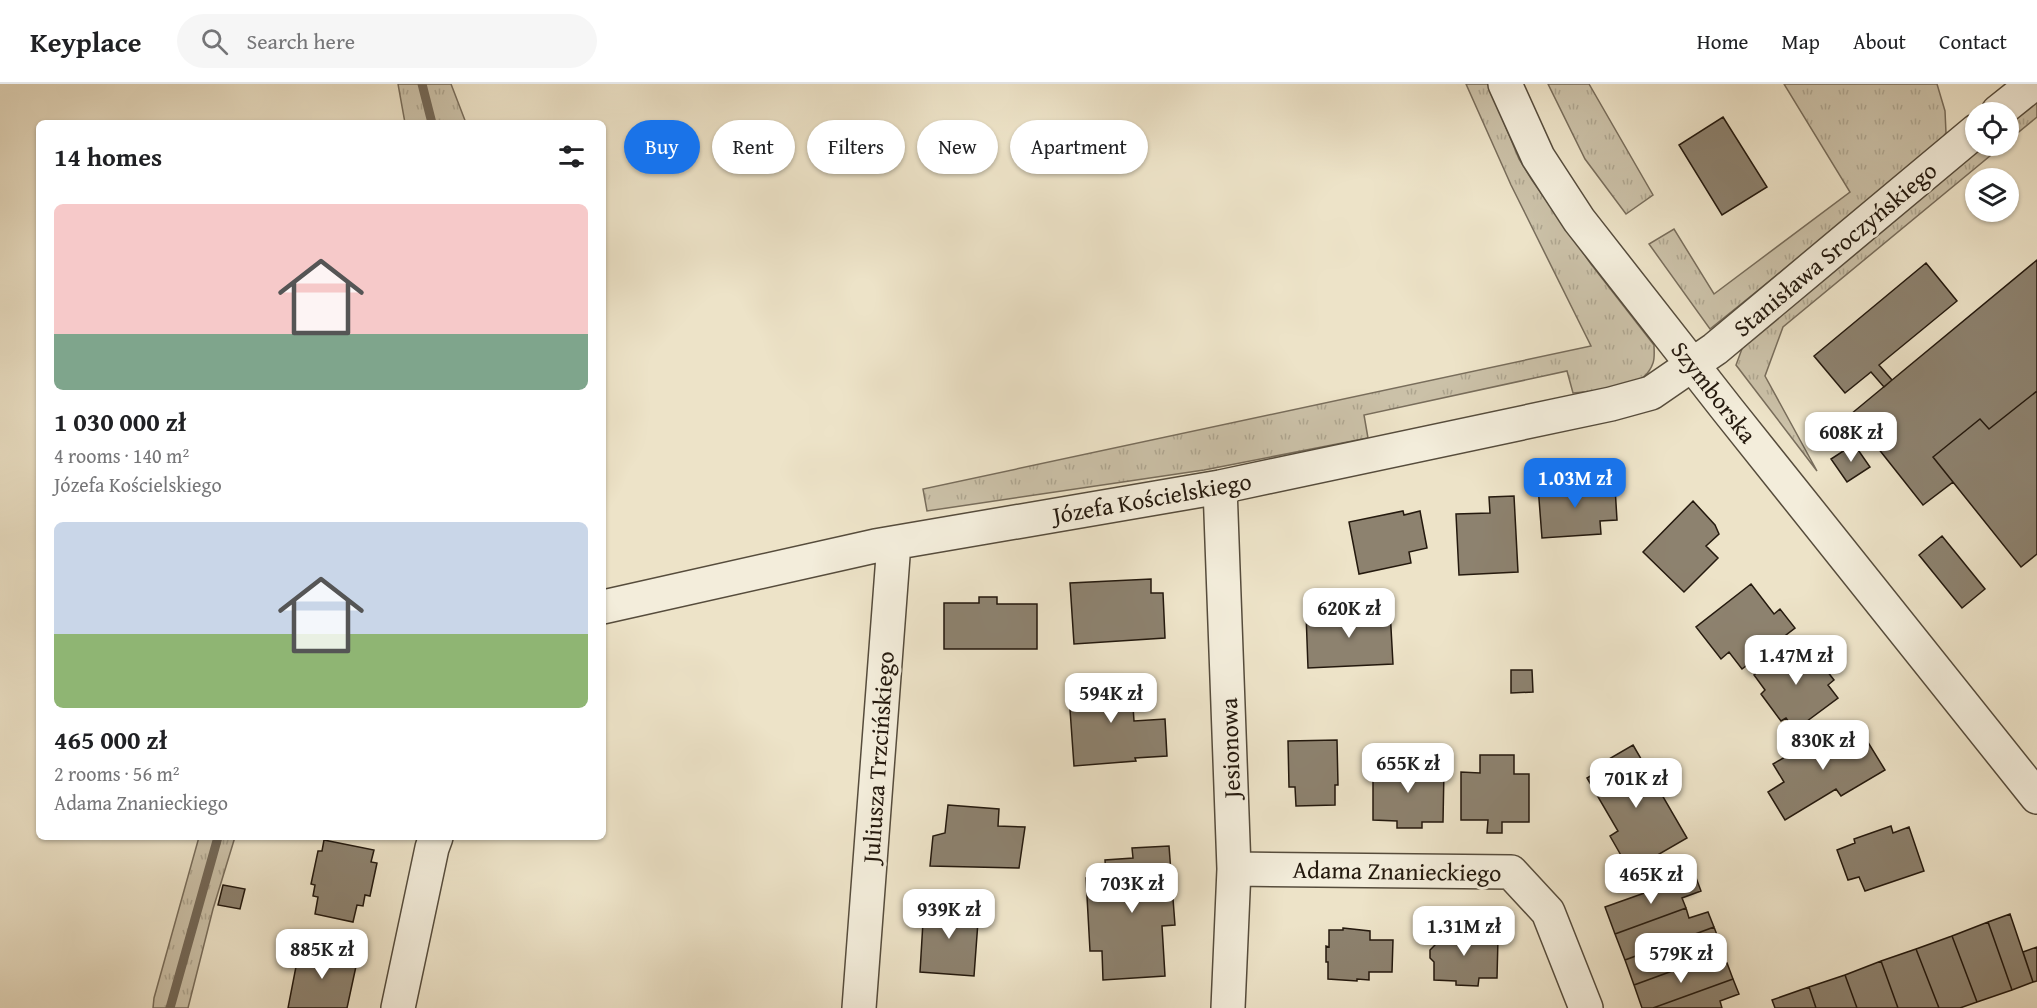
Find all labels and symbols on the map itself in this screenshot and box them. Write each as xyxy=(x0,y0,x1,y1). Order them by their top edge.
street label: Stanisława Sroczyńskiego xyxy=(1725,153,1945,345)
street label: Szymborska xyxy=(1663,333,1766,451)
pin: 608K zł xyxy=(1796,412,1906,463)
pin: 1.03M zł xyxy=(1513,458,1637,509)
street label: Józefa Kościelskiego xyxy=(1047,463,1254,533)
pin: 620K zł xyxy=(1294,588,1404,639)
pin: 1.47M zł xyxy=(1734,635,1858,686)
street label: Juliusza Trzcińskiego xyxy=(853,650,903,867)
pin: 594K zł xyxy=(1056,673,1166,724)
street label: Jesionowa xyxy=(1211,696,1249,802)
pin: 830K zł xyxy=(1768,720,1878,771)
pin: 655K zł xyxy=(1353,743,1463,794)
pin: 701K zł xyxy=(1581,758,1691,809)
street label: Adama Znanieckiego xyxy=(1292,852,1502,890)
pin: 465K zł xyxy=(1596,854,1706,905)
pin: 703K zł xyxy=(1077,863,1187,914)
pin: 939K zł xyxy=(894,889,1004,940)
pin: 1.31M zł xyxy=(1402,906,1526,957)
pin: 885K zł xyxy=(267,929,377,980)
pin: 579K zł xyxy=(1626,933,1736,984)

